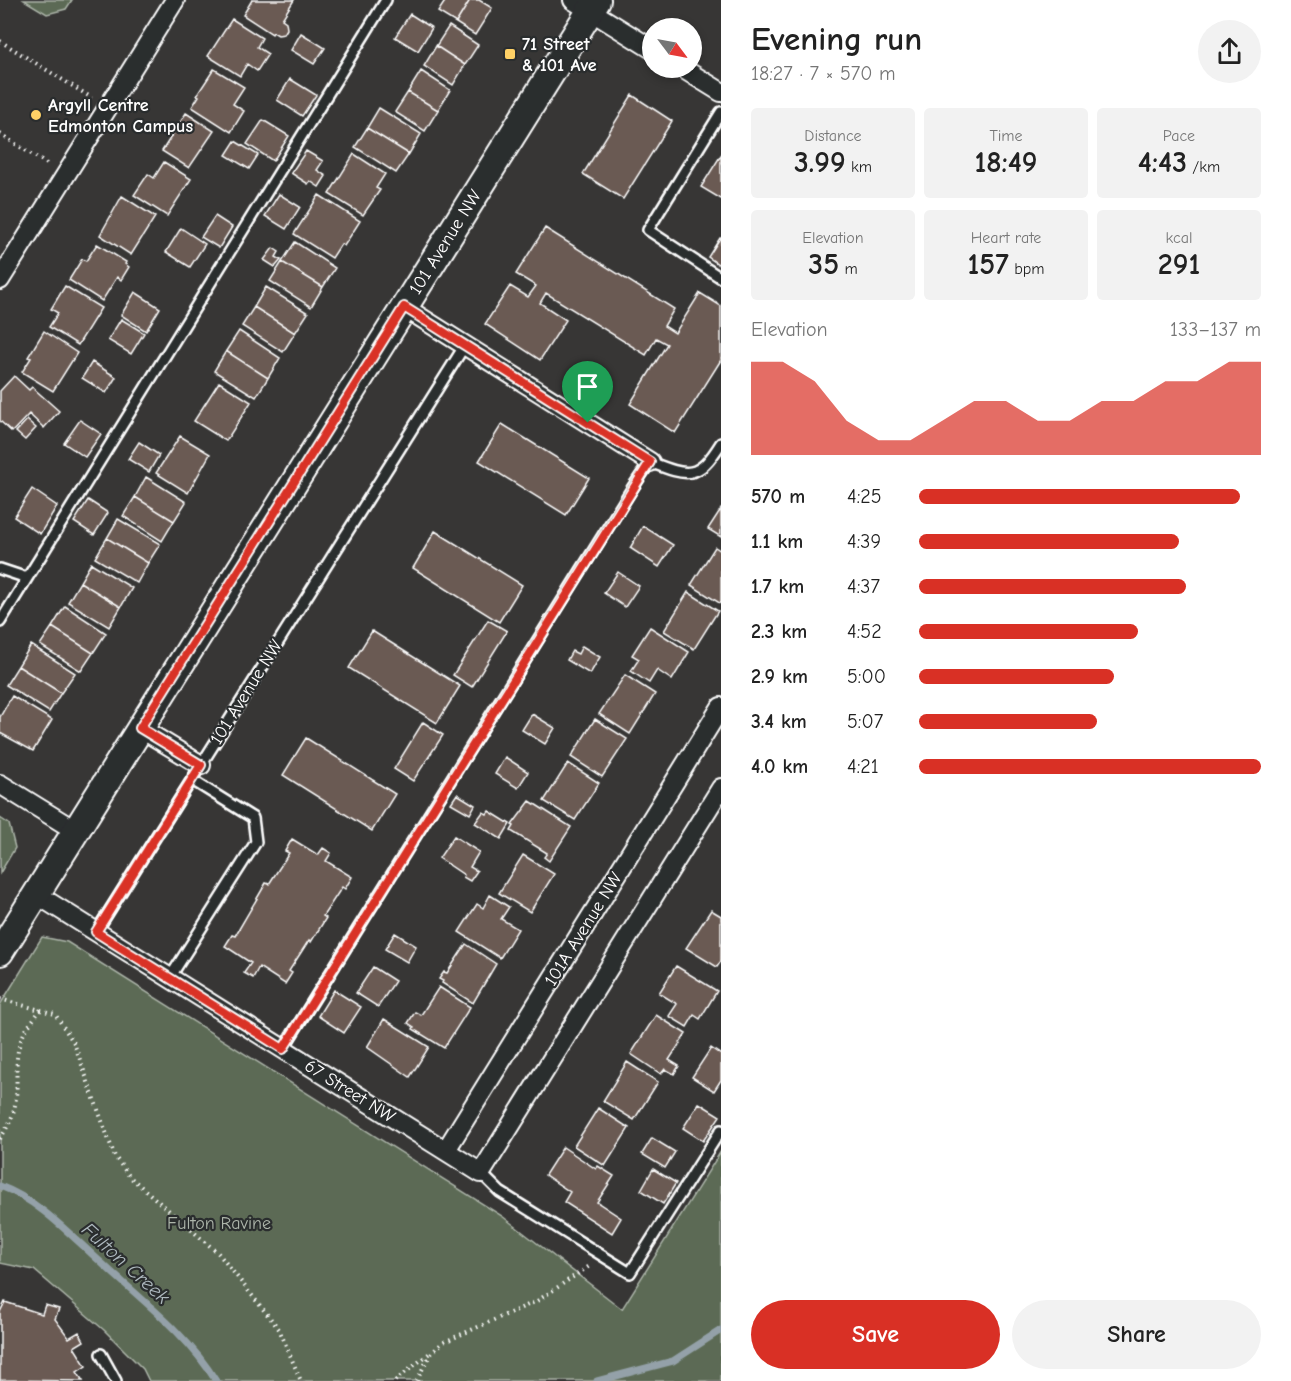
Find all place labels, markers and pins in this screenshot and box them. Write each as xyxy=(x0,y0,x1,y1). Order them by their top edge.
place label: 71 Street & 101 Ave xyxy=(522,34,597,76)
marker: 71 Street & 101 Ave xyxy=(503,47,517,61)
place label: Argyll Centre Edmonton Campus xyxy=(48,95,193,137)
marker: Argyll Centre Edmonton Campus xyxy=(29,108,43,122)
pin xyxy=(562,361,613,423)

